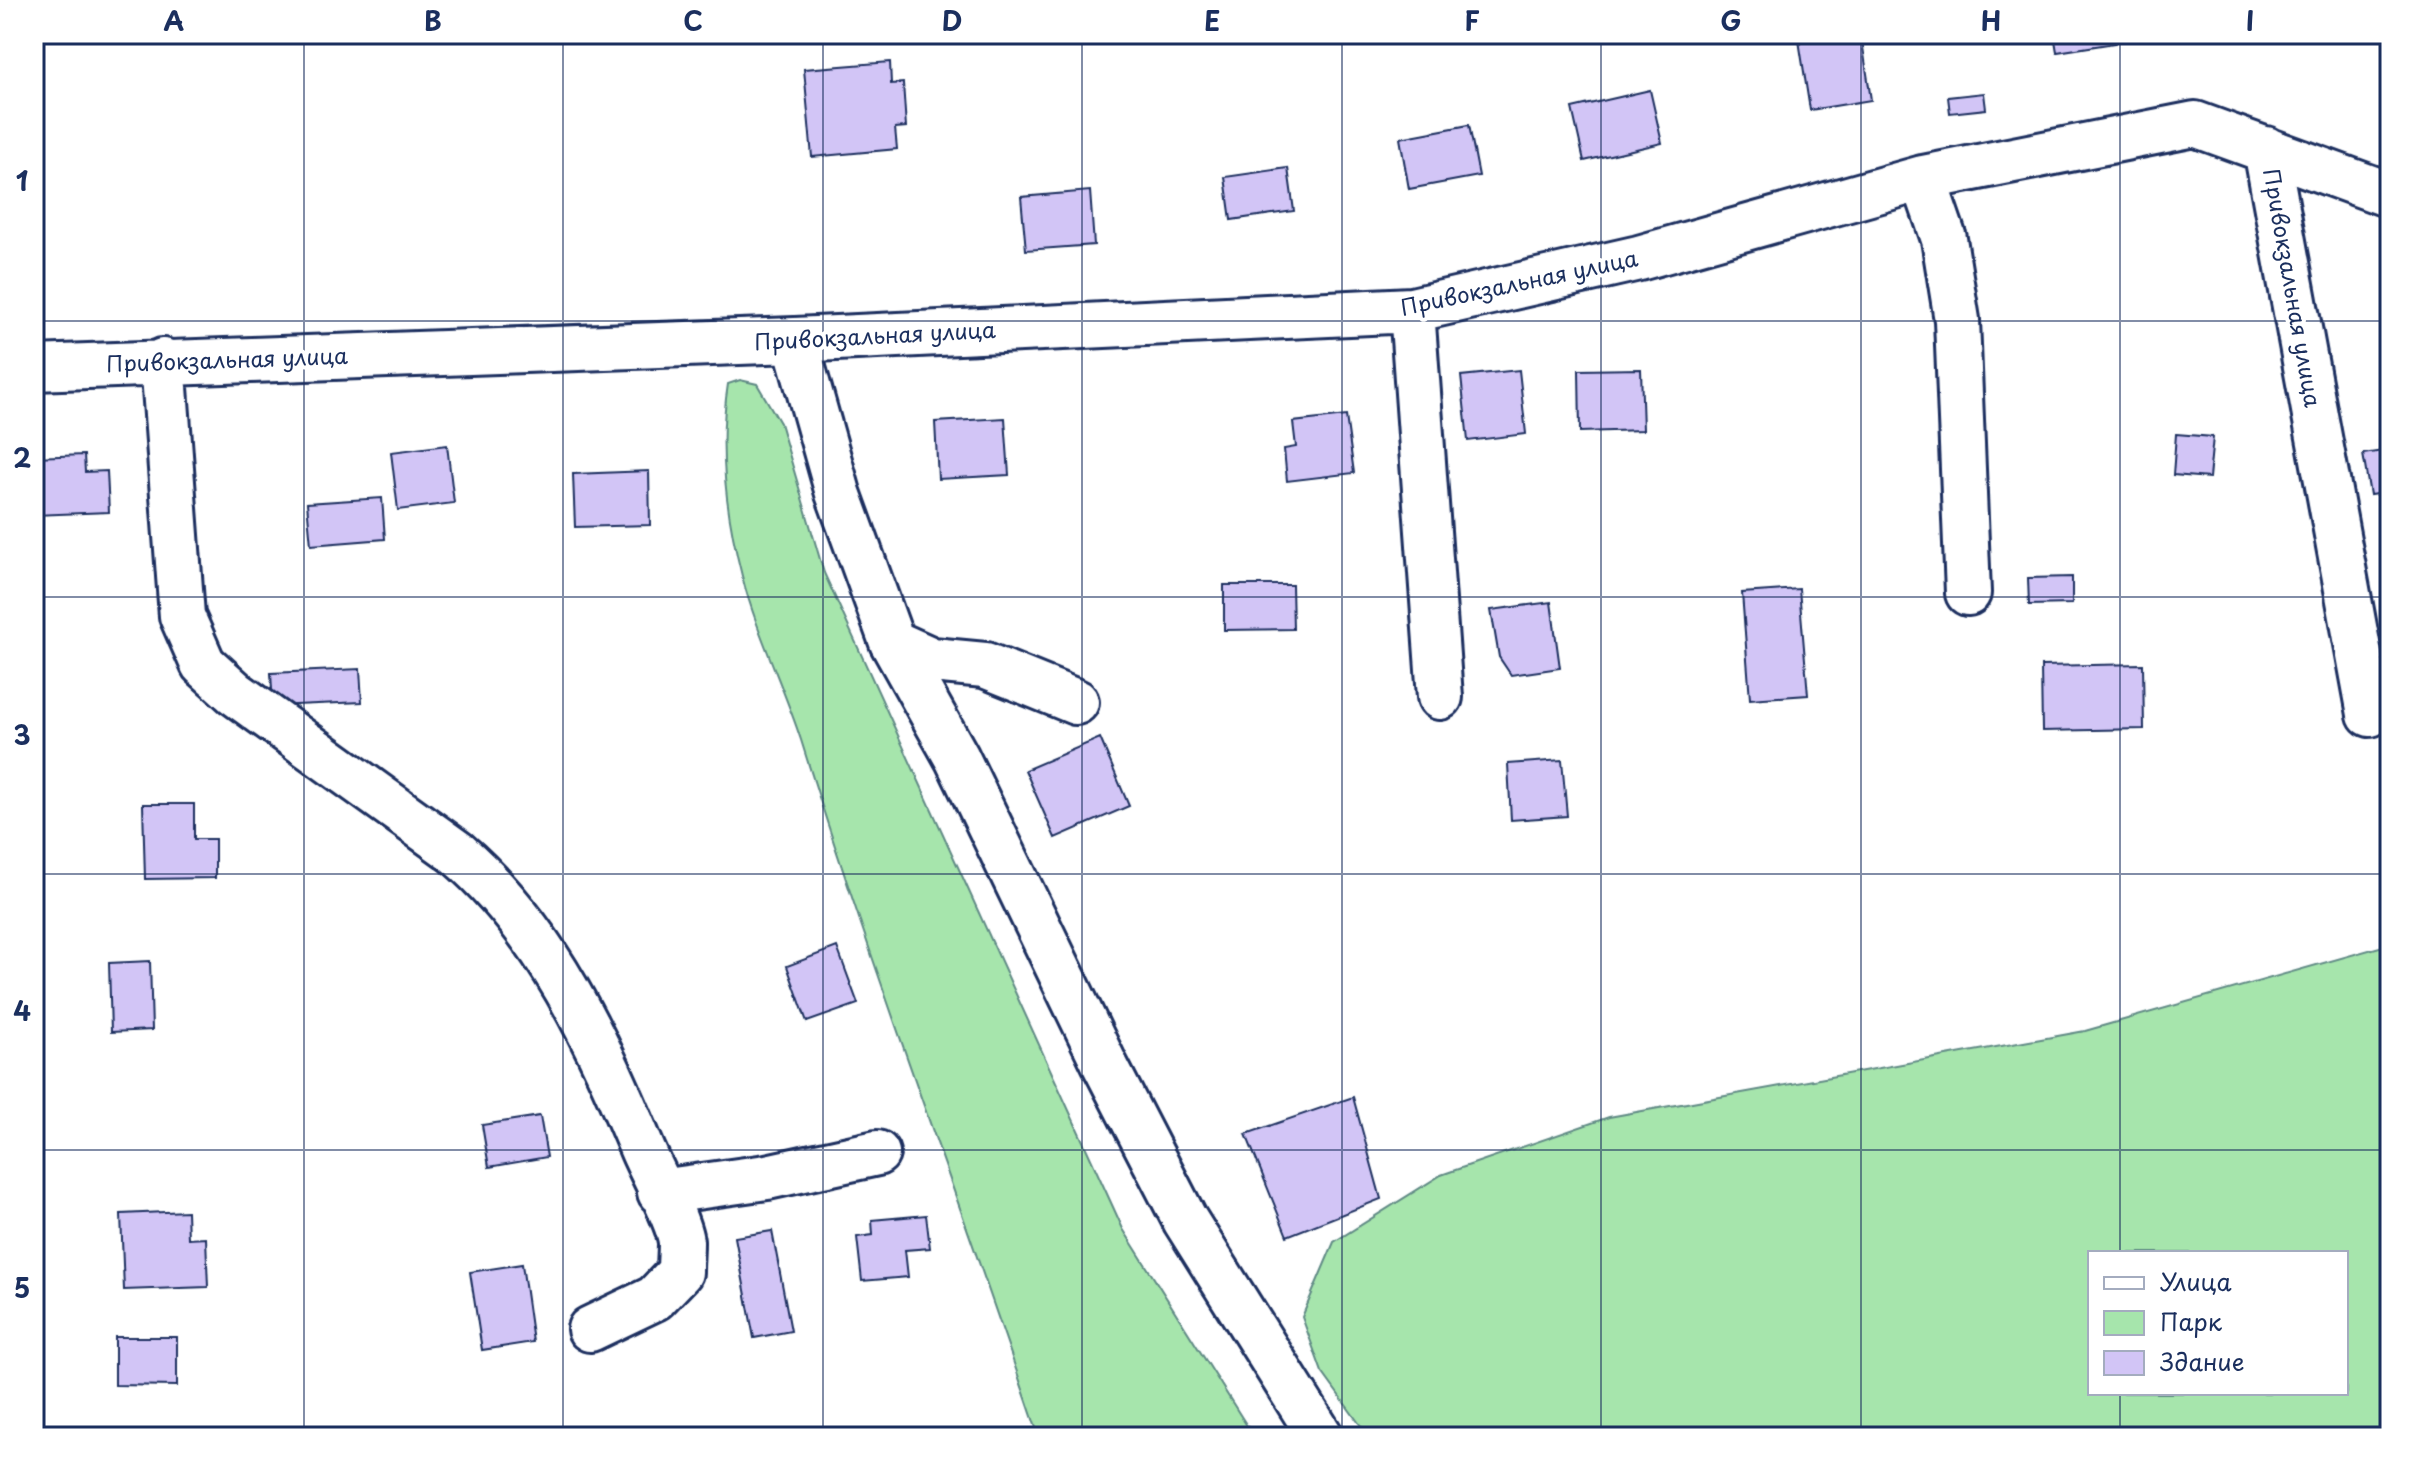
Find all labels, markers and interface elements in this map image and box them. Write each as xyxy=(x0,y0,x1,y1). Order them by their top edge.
text: A xyxy=(164,1,184,40)
text: B xyxy=(424,1,442,40)
text: C xyxy=(683,1,703,40)
text: D xyxy=(942,1,962,40)
text: E xyxy=(1204,1,1220,40)
text: F xyxy=(1464,1,1480,40)
text: G xyxy=(1720,1,1742,40)
text: H xyxy=(1981,1,2001,40)
text: I xyxy=(2246,1,2254,40)
text: 1 xyxy=(16,161,28,200)
street label: Привокзальная улица xyxy=(2256,166,2331,410)
street label: Привокзальная улица xyxy=(1397,240,1641,323)
street label: Привокзальная улица xyxy=(753,312,997,357)
street label: Привокзальная улица xyxy=(106,338,349,379)
text: 2 xyxy=(13,438,31,477)
text: 3 xyxy=(13,715,31,754)
text: 4 xyxy=(13,991,31,1030)
legend xyxy=(2088,1251,2348,1395)
text: Улица xyxy=(2160,1263,2232,1299)
text: 5 xyxy=(14,1268,30,1307)
text: Парк xyxy=(2160,1303,2223,1339)
text: Здание xyxy=(2160,1343,2245,1379)

